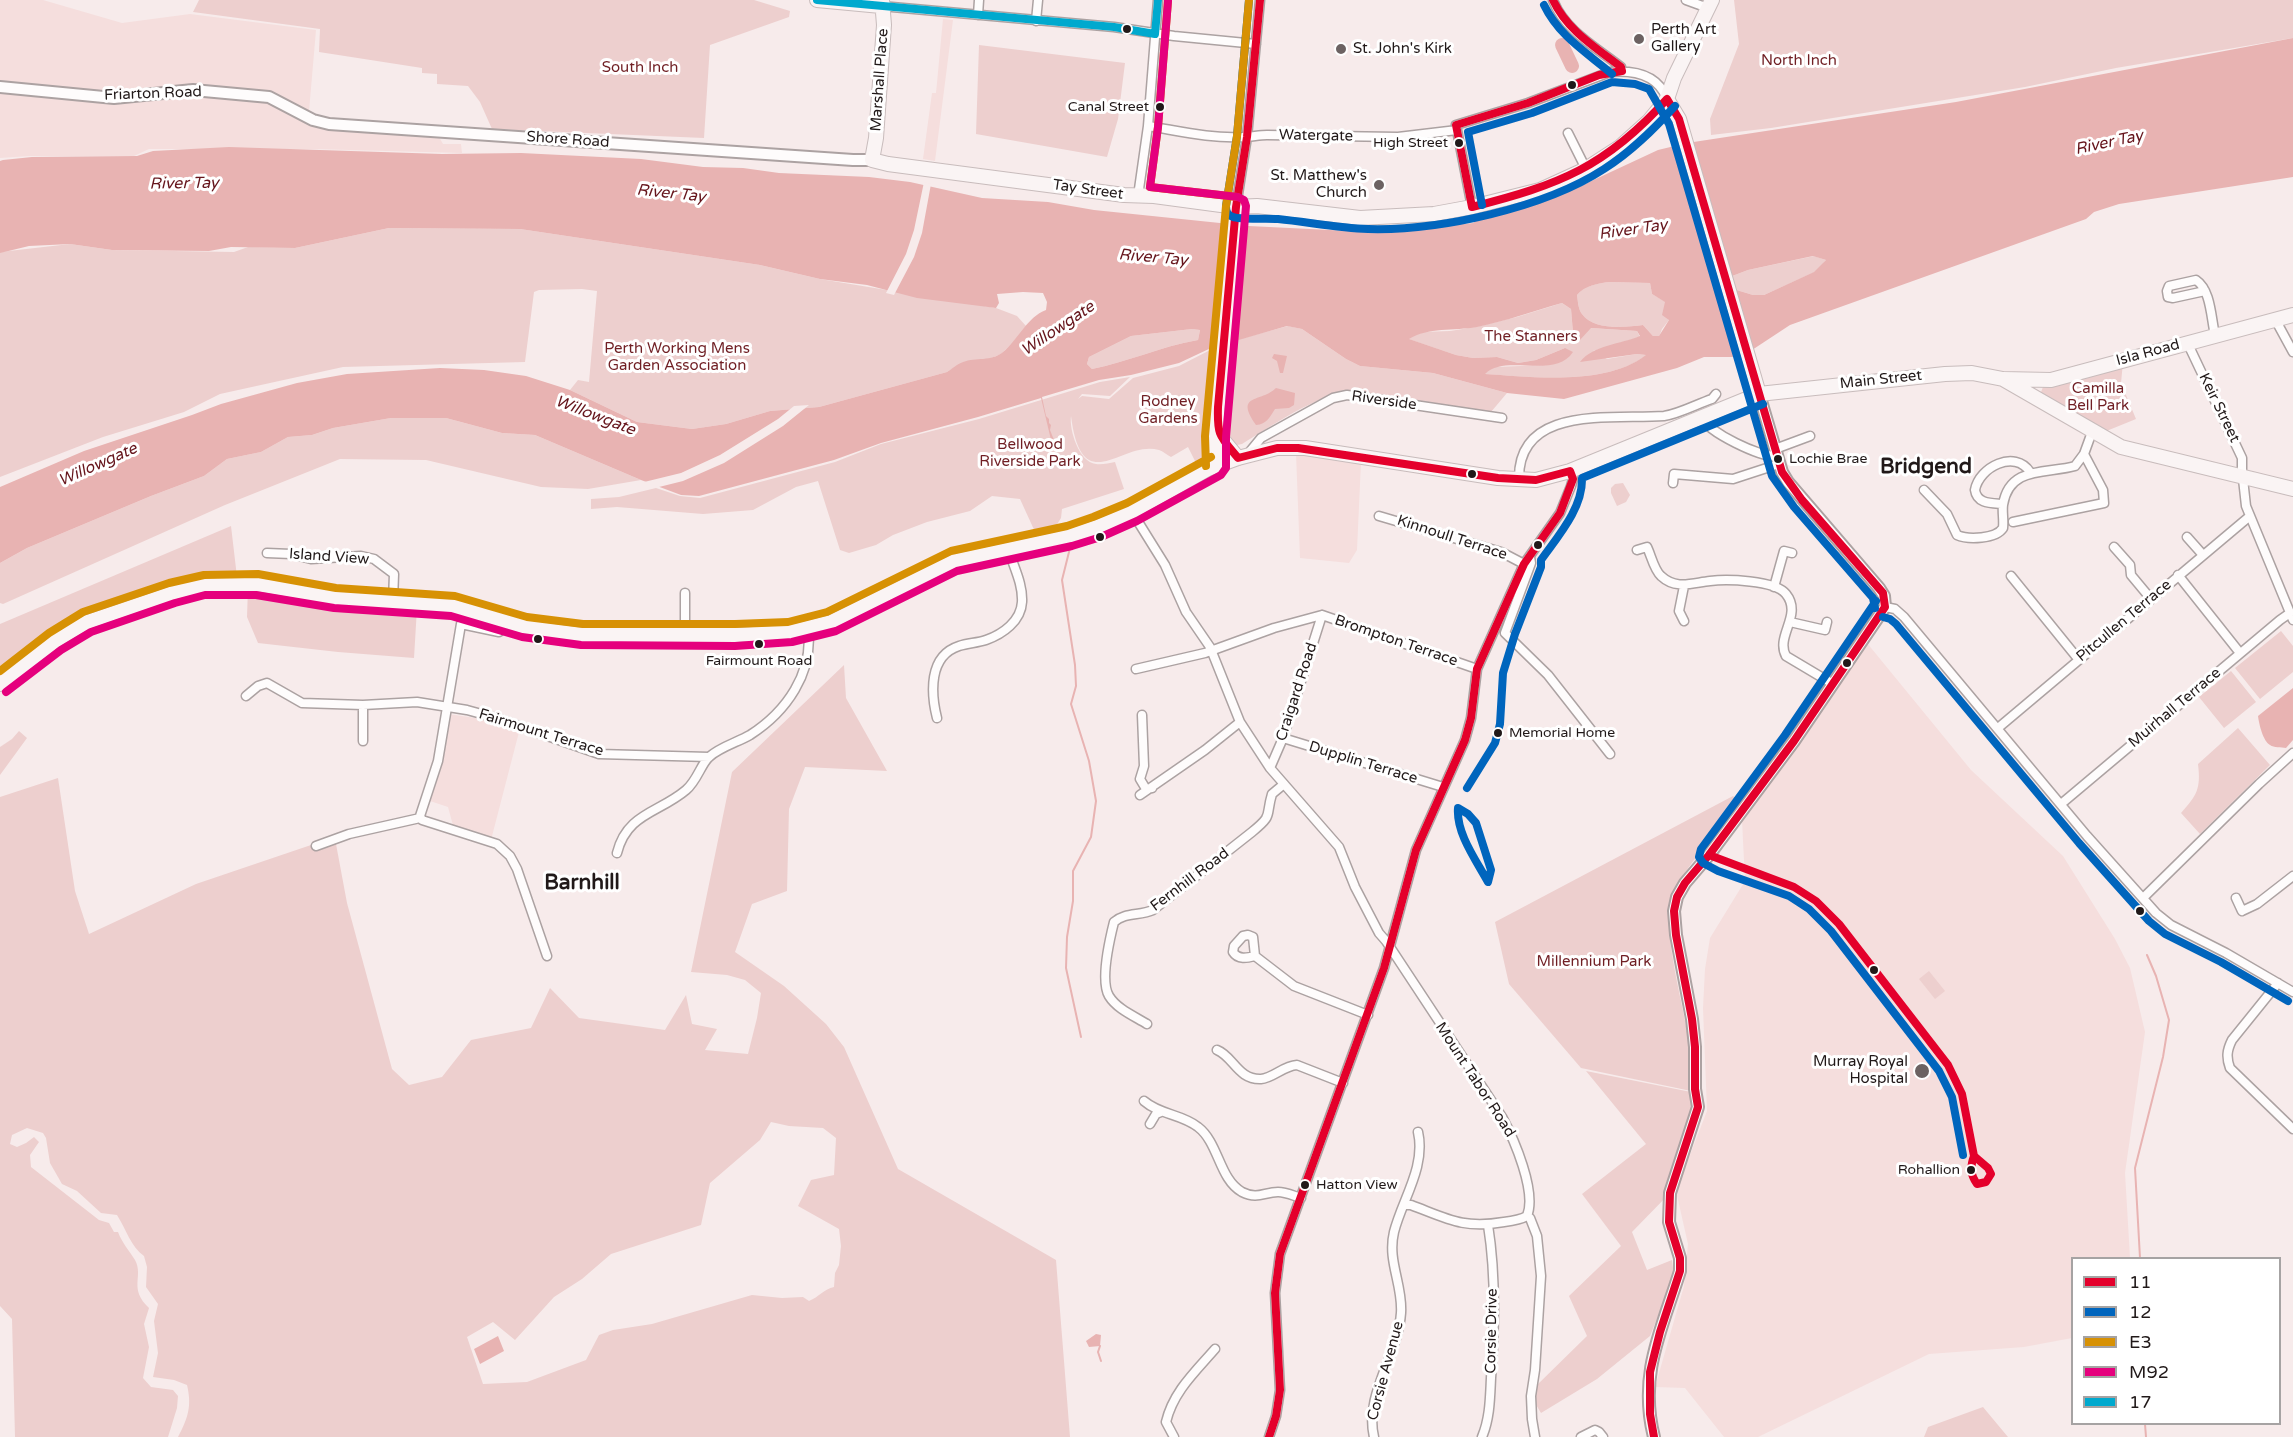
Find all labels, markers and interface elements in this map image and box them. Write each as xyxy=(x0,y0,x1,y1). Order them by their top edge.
place label: Perth Art Gallery xyxy=(1651,21,1716,56)
unlabelled marker xyxy=(1121,23,1133,35)
street label: Marshall Place xyxy=(867,28,893,132)
marker: Perth Art Gallery xyxy=(1632,32,1646,46)
place label: St. John's Kirk xyxy=(1353,40,1452,58)
marker: St. John's Kirk xyxy=(1334,42,1348,56)
park label: North Inch xyxy=(1761,52,1837,70)
park label: South Inch xyxy=(602,59,678,77)
unlabelled marker xyxy=(1566,79,1578,91)
street label: Friarton Road xyxy=(104,83,202,105)
place label: Canal Street xyxy=(1068,99,1149,115)
marker: Canal Street xyxy=(1154,101,1166,113)
street label: Watergate xyxy=(1279,126,1353,146)
water label: River Tay xyxy=(2073,126,2145,160)
street label: Shore Road xyxy=(526,128,610,152)
place label: High Street xyxy=(1373,135,1448,151)
marker: High Street xyxy=(1453,137,1465,149)
place label: St. Matthew's Church xyxy=(1270,167,1367,202)
water label: River Tay xyxy=(149,174,219,194)
street label: Tay Street xyxy=(1052,176,1124,204)
marker: St. Matthew's Church xyxy=(1372,178,1386,192)
water label: River Tay xyxy=(636,181,706,207)
water label: River Tay xyxy=(1598,216,1668,244)
water label: River Tay xyxy=(1118,245,1188,271)
water label: Willowgate xyxy=(1018,298,1098,360)
park label: The Stanners xyxy=(1484,328,1578,346)
street label: Isla Road xyxy=(2114,336,2182,370)
park label: Perth Working Mens Garden Association xyxy=(604,340,750,375)
street label: Main Street xyxy=(1839,367,1923,393)
street label: Keir Street xyxy=(2195,370,2243,446)
park label: Camilla Bell Park xyxy=(2067,380,2129,415)
street label: Riverside xyxy=(1350,388,1418,414)
water label: Willowgate xyxy=(552,392,638,440)
park label: Rodney Gardens xyxy=(1138,393,1198,428)
park label: Bellwood Riverside Park xyxy=(979,436,1081,471)
water label: Willowgate xyxy=(56,439,140,491)
place label: Lochie Brae xyxy=(1789,451,1867,467)
marker: Lochie Brae xyxy=(1772,453,1784,465)
district label: Bridgend xyxy=(1880,454,1972,480)
unlabelled marker xyxy=(1466,468,1478,480)
street label: Kinnoull Terrace xyxy=(1395,512,1509,564)
unlabelled marker xyxy=(1094,531,1106,543)
unlabelled marker xyxy=(1532,539,1544,551)
street label: Island View xyxy=(288,545,370,569)
street label: Pitcullen Terrace xyxy=(2073,576,2175,666)
street label: Brompton Terrace xyxy=(1332,612,1460,670)
unlabelled marker xyxy=(532,633,544,645)
marker: Fairmount Road xyxy=(753,638,765,650)
street label: Craigard Road xyxy=(1273,640,1321,744)
place label: Fairmount Road xyxy=(706,653,812,669)
unlabelled marker xyxy=(1841,657,1853,669)
street label: Muirhall Terrace xyxy=(2125,664,2225,752)
street label: Fairmount Terrace xyxy=(476,705,606,761)
place label: Memorial Home xyxy=(1509,725,1615,741)
marker: Memorial Home xyxy=(1492,727,1504,739)
street label: Dupplin Terrace xyxy=(1306,738,1420,788)
street label: Fernhill Road xyxy=(1147,845,1233,915)
district label: Barnhill xyxy=(544,870,620,896)
unlabelled marker xyxy=(2134,905,2146,917)
park label: Millennium Park xyxy=(1537,953,1651,971)
unlabelled marker xyxy=(1868,964,1880,976)
street label: Mount Tabor Road xyxy=(1431,1019,1519,1141)
place label: Murray Royal Hospital xyxy=(1813,1053,1908,1088)
marker: Murray Royal Hospital xyxy=(1913,1062,1931,1080)
place label: Rohallion xyxy=(1898,1162,1960,1178)
marker: Rohallion xyxy=(1965,1164,1977,1176)
place label: Hatton View xyxy=(1316,1177,1398,1193)
marker: Hatton View xyxy=(1299,1179,1311,1191)
legend xyxy=(2071,1257,2281,1425)
text: 11 xyxy=(2129,1271,2152,1293)
street label: Corsie Drive xyxy=(1482,1288,1502,1374)
text: 12 xyxy=(2129,1301,2152,1323)
street label: Corsie Avenue xyxy=(1364,1319,1408,1423)
text: E3 xyxy=(2129,1331,2152,1353)
text: M92 xyxy=(2129,1361,2169,1383)
text: 17 xyxy=(2129,1391,2152,1413)

